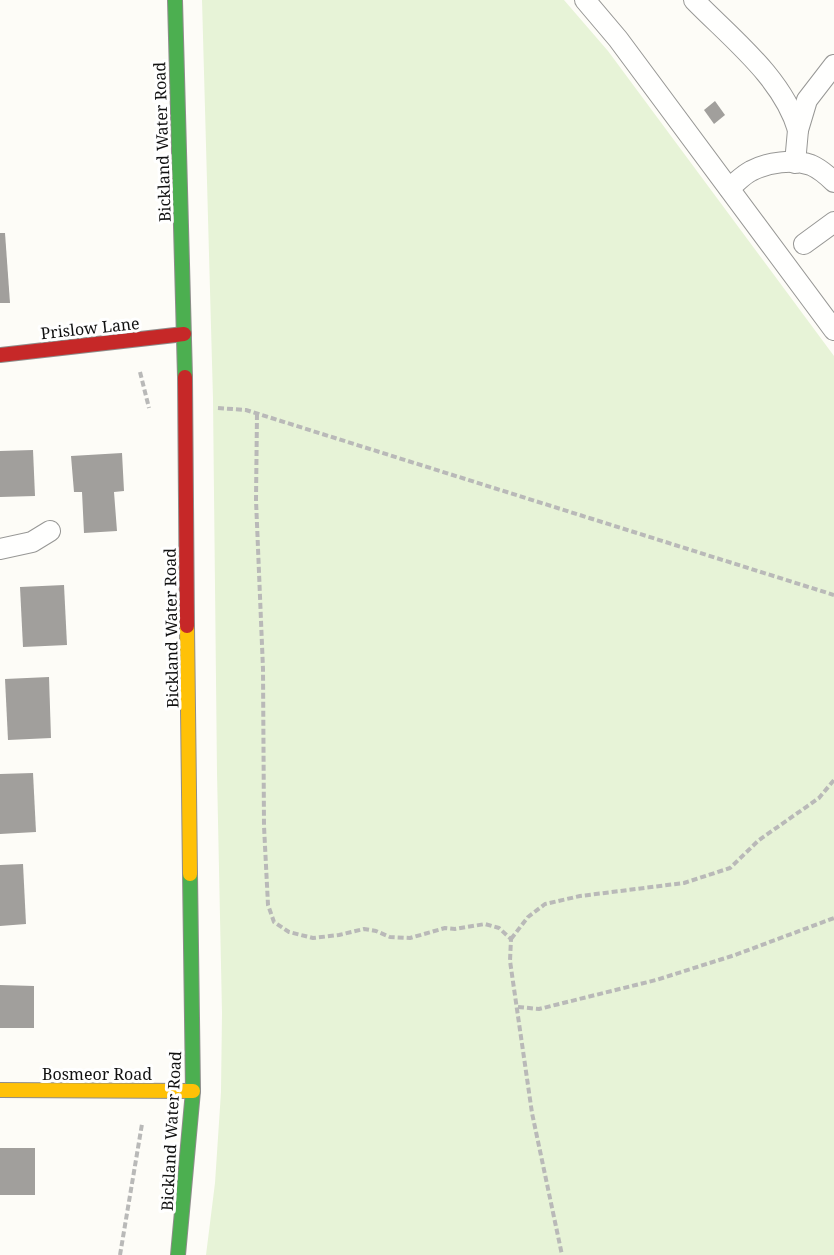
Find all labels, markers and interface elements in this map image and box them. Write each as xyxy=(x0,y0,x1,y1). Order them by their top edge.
street label: Bickland Water Road xyxy=(148,61,176,222)
street label: Prislow Lane xyxy=(39,312,141,344)
street label: Bickland Water Road xyxy=(159,548,183,708)
street label: Bickland Water Road xyxy=(156,1050,186,1212)
street label: Bosmeor Road xyxy=(42,1063,152,1085)

